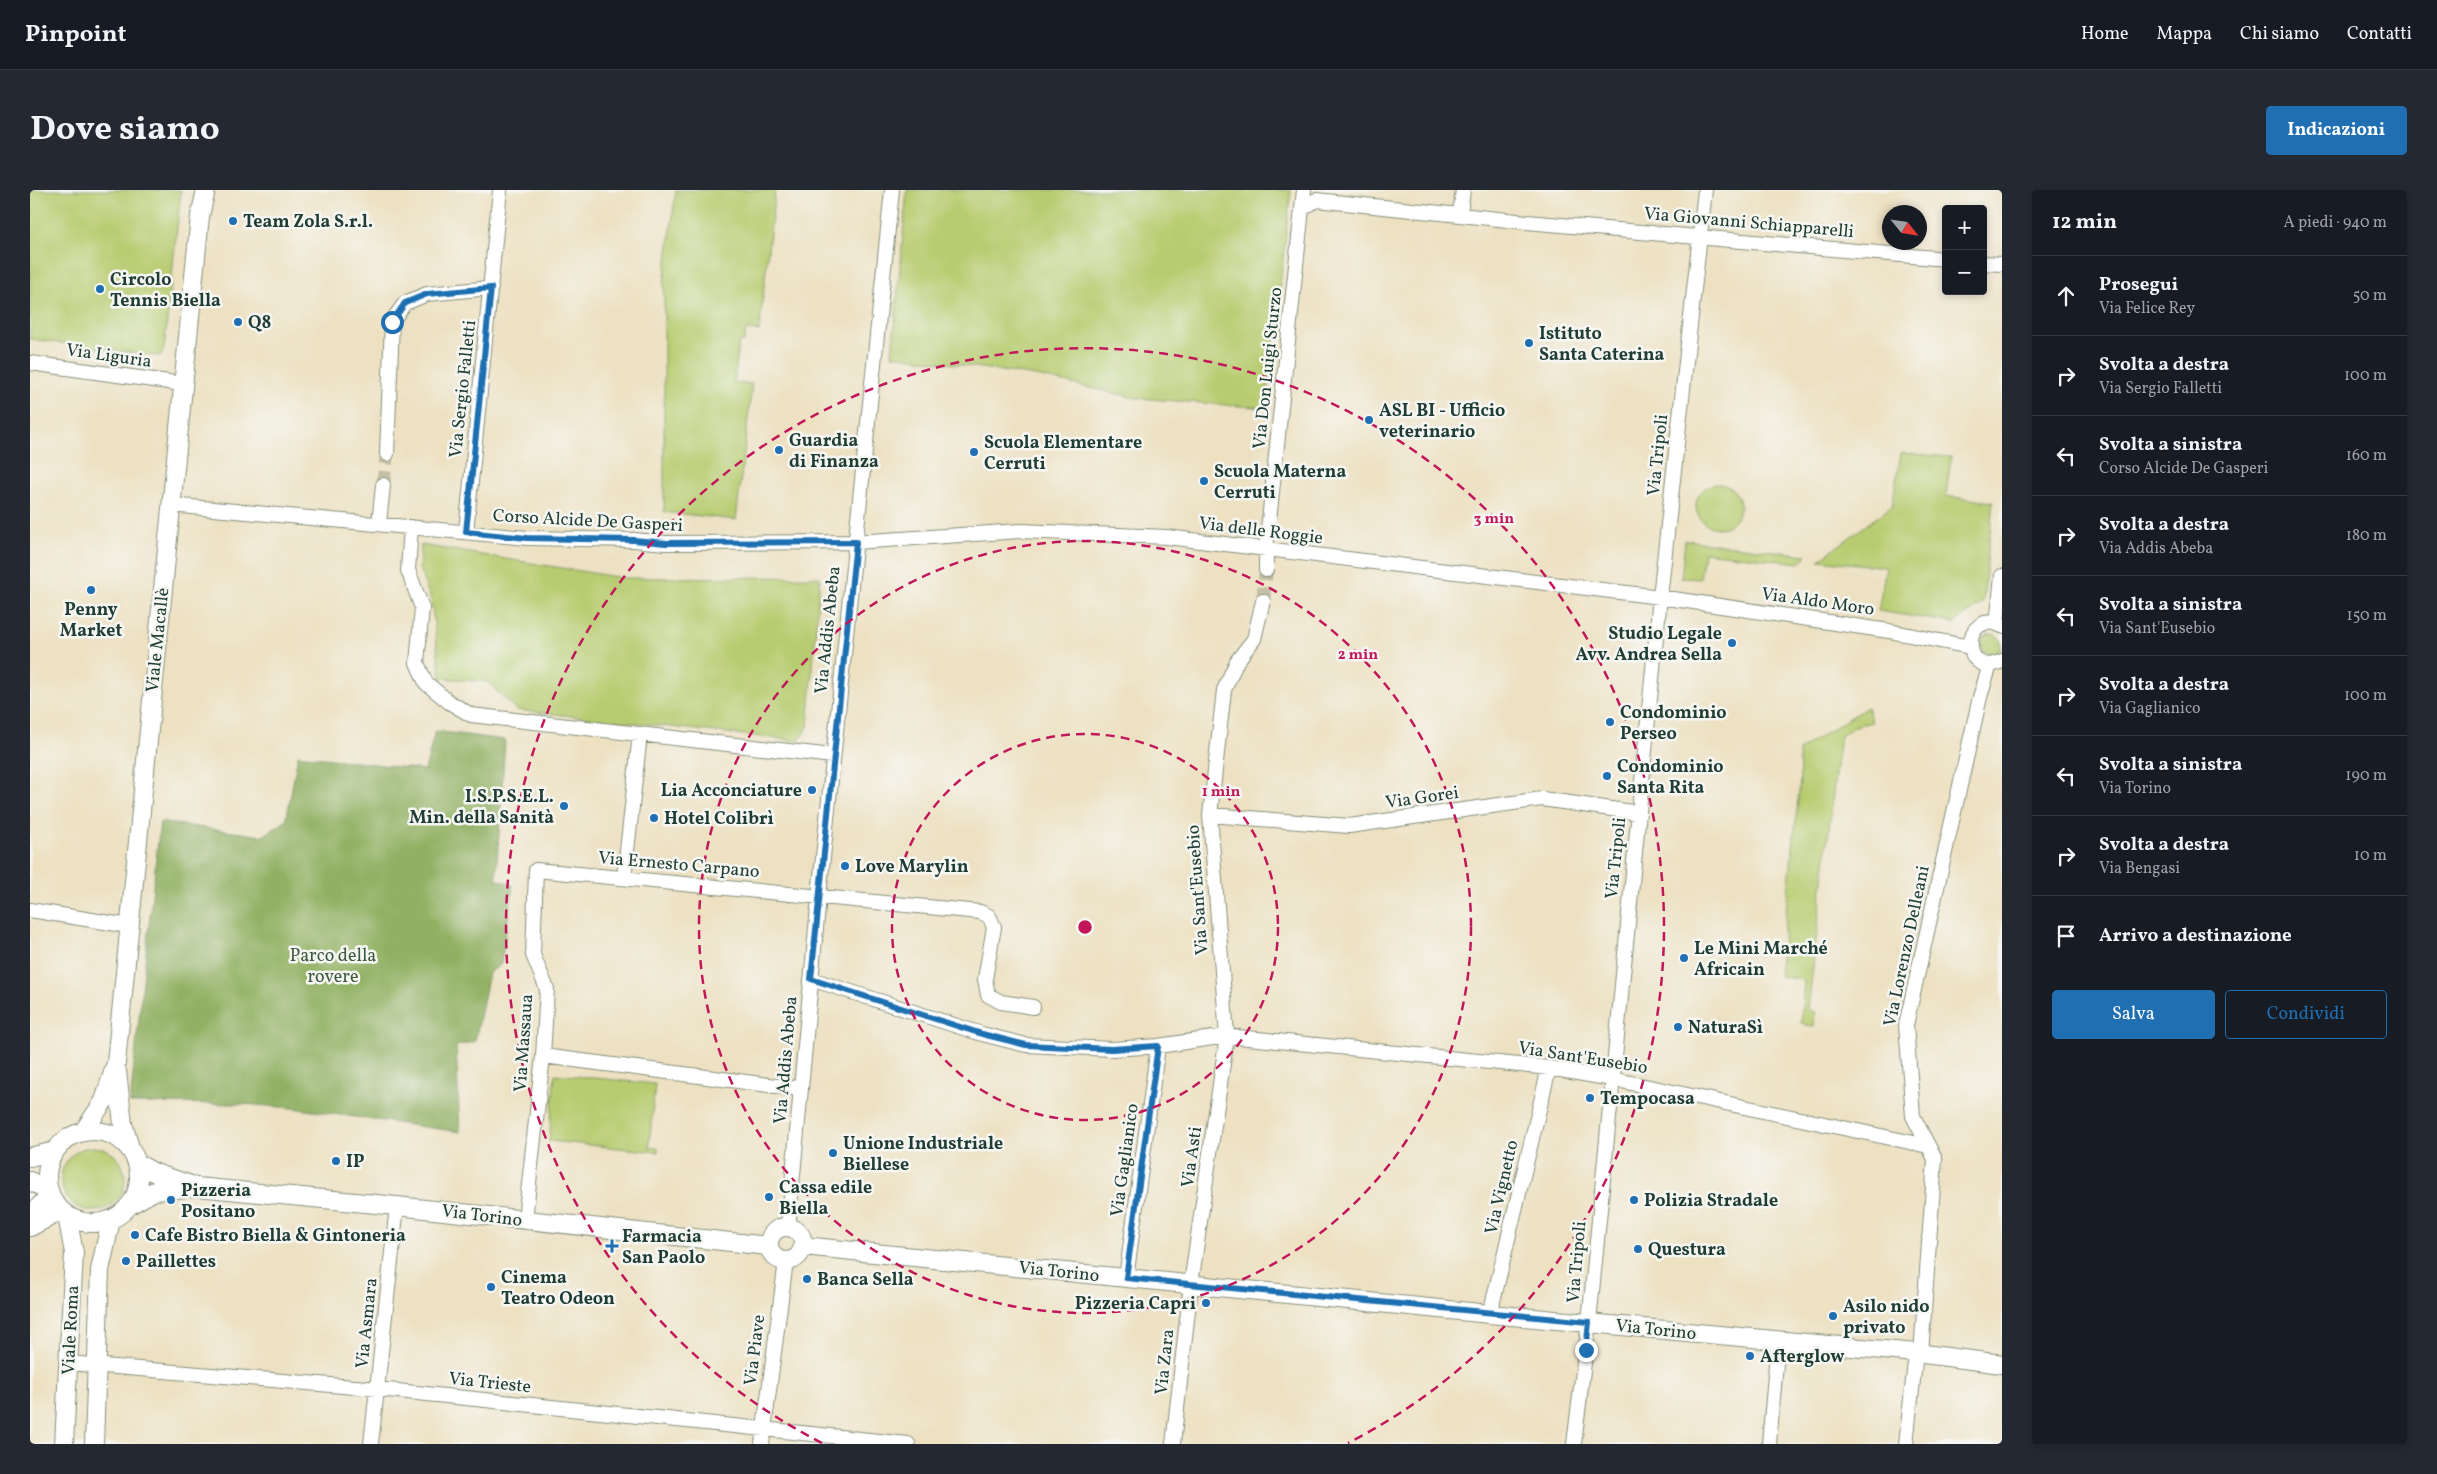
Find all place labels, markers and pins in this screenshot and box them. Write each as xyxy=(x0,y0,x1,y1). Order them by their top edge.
place label: Team Zola S.r.l. xyxy=(243,210,373,235)
marker: Team Zola S.r.l. xyxy=(227,215,239,227)
place label: Circolo Tennis Biella xyxy=(110,268,221,314)
marker: Circolo Tennis Biella xyxy=(94,283,106,295)
place label: Q8 xyxy=(248,311,271,336)
marker: Q8 xyxy=(232,316,244,328)
place label: Istituto Santa Caterina xyxy=(1539,322,1665,368)
marker: Istituto Santa Caterina xyxy=(1523,337,1535,349)
place label: ASL BI - Ufficio veterinario xyxy=(1379,399,1505,445)
marker: ASL BI - Ufficio veterinario xyxy=(1363,414,1375,426)
place label: Guardia di Finanza xyxy=(789,429,879,475)
place label: Scuola Elementare Cerruti xyxy=(984,431,1142,477)
marker: Guardia di Finanza xyxy=(773,444,785,456)
marker: Scuola Elementare Cerruti xyxy=(968,446,980,458)
place label: Scuola Materna Cerruti xyxy=(1214,460,1346,506)
marker: Scuola Materna Cerruti xyxy=(1198,475,1210,487)
marker: Penny Market xyxy=(85,584,97,596)
place label: Penny Market xyxy=(60,598,122,644)
place label: Studio Legale Avv. Andrea Sella xyxy=(1576,622,1722,668)
marker: Studio Legale Avv. Andrea Sella xyxy=(1726,637,1738,649)
place label: Condominio Perseo xyxy=(1620,701,1727,747)
marker: Condominio Perseo xyxy=(1604,716,1616,728)
place label: Condominio Santa Rita xyxy=(1617,755,1724,801)
marker: Condominio Santa Rita xyxy=(1601,770,1613,782)
place label: Lia Acconciature xyxy=(661,779,802,804)
marker: Lia Acconciature xyxy=(806,784,818,796)
place label: I.S.P.S.E.L. Min. della Sanità xyxy=(409,785,554,831)
marker: I.S.P.S.E.L. Min. della Sanità xyxy=(558,800,570,812)
place label: Hotel Colibrì xyxy=(664,807,774,832)
marker: Hotel Colibrì xyxy=(648,812,660,824)
place label: Love Marylin xyxy=(855,855,969,880)
marker: Love Marylin xyxy=(839,860,851,872)
centre of rings xyxy=(1076,918,1094,936)
place label: Le Mini Marché Africain xyxy=(1694,937,1828,983)
marker: Le Mini Marché Africain xyxy=(1678,952,1690,964)
place label: NaturaSì xyxy=(1688,1016,1763,1041)
marker: NaturaSì xyxy=(1672,1021,1684,1033)
place label: Tempocasa xyxy=(1600,1087,1695,1112)
marker: Tempocasa xyxy=(1584,1092,1596,1104)
place label: Unione Industriale Biellese xyxy=(843,1132,1003,1178)
marker: Unione Industriale Biellese xyxy=(827,1147,839,1159)
place label: IP xyxy=(346,1150,364,1175)
marker: IP xyxy=(330,1155,342,1167)
place label: Cassa edile Biella xyxy=(779,1176,872,1222)
place label: Pizzeria Positano xyxy=(181,1179,255,1225)
place label: Polizia Stradale xyxy=(1644,1189,1778,1214)
marker: Cassa edile Biella xyxy=(763,1191,775,1203)
marker: Pizzeria Positano xyxy=(165,1194,177,1206)
marker: Polizia Stradale xyxy=(1628,1194,1640,1206)
place label: Cafe Bistro Biella & Gintoneria xyxy=(145,1224,406,1249)
place label: Farmacia San Paolo xyxy=(622,1225,705,1271)
marker: Cafe Bistro Biella & Gintoneria xyxy=(129,1229,141,1241)
place label: Questura xyxy=(1648,1238,1726,1263)
marker: Farmacia San Paolo xyxy=(606,1240,618,1252)
marker: Questura xyxy=(1632,1243,1644,1255)
place label: Paillettes xyxy=(136,1250,216,1275)
marker: Paillettes xyxy=(120,1255,132,1267)
place label: Cinema Teatro Odeon xyxy=(501,1266,615,1312)
place label: Banca Sella xyxy=(817,1268,914,1293)
marker: Banca Sella xyxy=(801,1273,813,1285)
marker: Cinema Teatro Odeon xyxy=(485,1281,497,1293)
place label: Pizzeria Capri xyxy=(1075,1292,1196,1317)
place label: Asilo nido privato xyxy=(1843,1295,1930,1341)
marker: Pizzeria Capri xyxy=(1200,1297,1212,1309)
marker: Asilo nido privato xyxy=(1827,1310,1839,1322)
place label: Afterglow xyxy=(1760,1345,1844,1370)
marker: Afterglow xyxy=(1744,1350,1756,1362)

